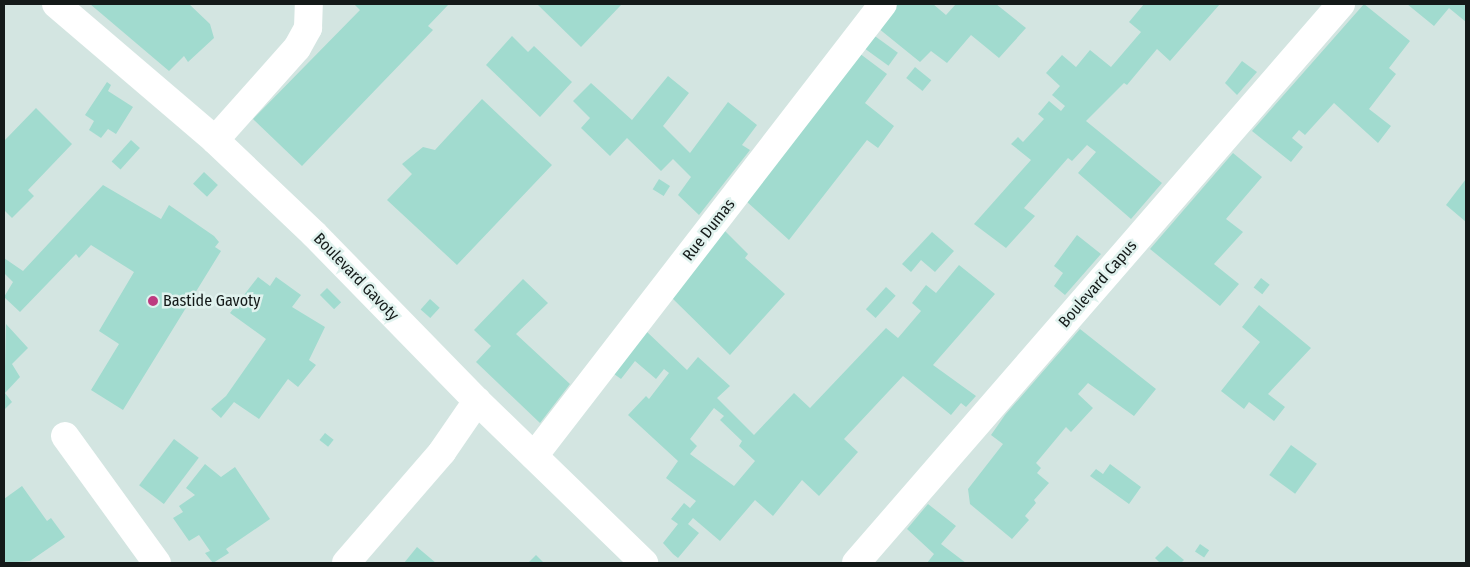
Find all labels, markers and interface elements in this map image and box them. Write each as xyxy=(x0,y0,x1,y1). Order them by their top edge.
street label: Rue Dumas xyxy=(679,195,739,265)
street label: Boulevard Gavoty xyxy=(309,229,403,325)
street label: Boulevard Capus xyxy=(1055,236,1141,332)
place label: Bastide Gavoty xyxy=(163,291,260,311)
marker: Bastide Gavoty xyxy=(147,295,159,307)

